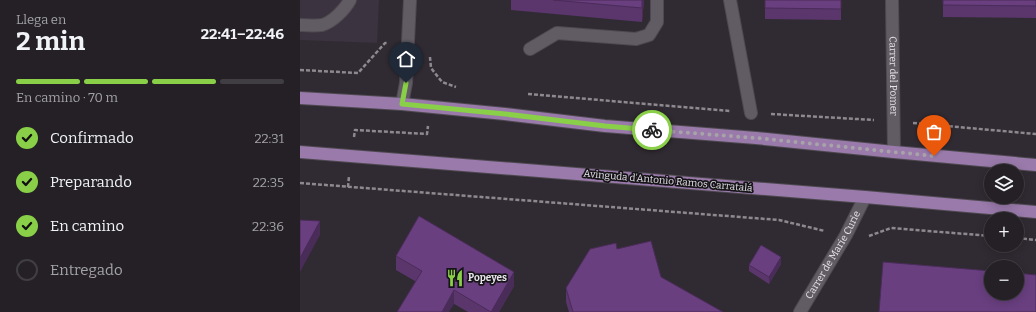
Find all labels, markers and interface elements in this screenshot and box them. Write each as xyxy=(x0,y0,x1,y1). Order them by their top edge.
text: Llega en xyxy=(16,12,66,27)
text: 22:41–22:46 xyxy=(201,25,284,43)
text: 2 min xyxy=(16,26,85,57)
street label: Carrer del Pomer xyxy=(886,36,900,116)
pin xyxy=(389,42,423,83)
icon: home xyxy=(395,48,417,70)
text: En camino · 70 m xyxy=(16,90,118,105)
courier xyxy=(632,110,672,150)
pin xyxy=(917,115,951,156)
icon: bike xyxy=(641,119,663,141)
icon: bag xyxy=(923,121,945,143)
icon: check xyxy=(16,127,38,149)
text: Confirmado xyxy=(50,129,134,147)
text: 22:31 xyxy=(254,131,284,146)
map controls xyxy=(984,164,1024,300)
button: layers xyxy=(984,164,1024,204)
street label: Avinguda d'Antonio Ramos Carratalá xyxy=(583,168,753,194)
icon: check xyxy=(16,171,38,193)
text: Preparando xyxy=(50,173,132,191)
text: 22:35 xyxy=(253,175,284,190)
street label: Carrer de Marie Curie xyxy=(803,209,863,301)
button: + xyxy=(984,212,1024,252)
icon: check xyxy=(16,215,38,237)
text: En camino xyxy=(50,217,124,235)
text: 22:36 xyxy=(252,219,284,234)
button: − xyxy=(984,260,1024,300)
text: Entregado xyxy=(50,261,123,279)
restaurant icon: Popeyes xyxy=(445,268,465,288)
place label: Popeyes xyxy=(468,272,507,284)

